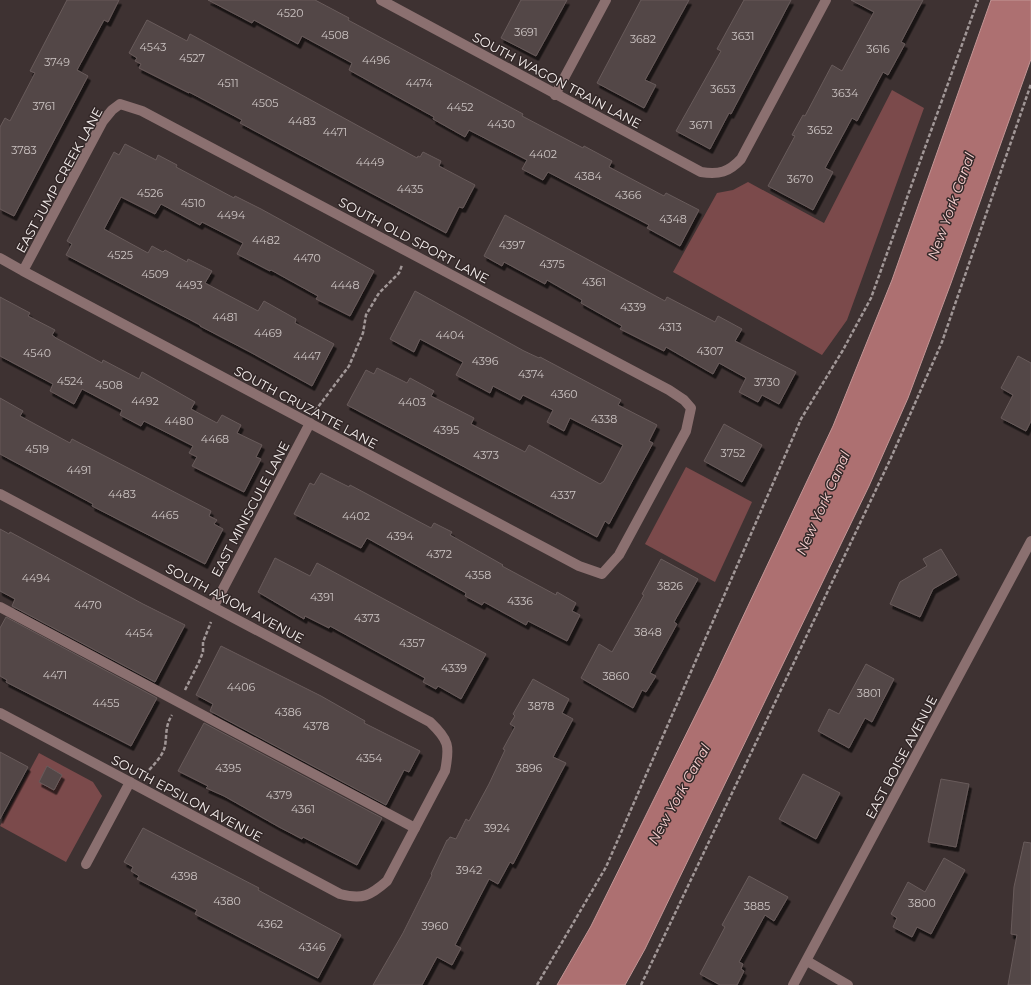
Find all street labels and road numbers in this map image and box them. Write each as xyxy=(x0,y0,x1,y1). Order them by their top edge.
street label: SOUTH WAGON TRAIN LANE xyxy=(470,29,644,131)
street label: EAST JUMP CREEK LANE xyxy=(12,105,106,255)
street label: SOUTH OLD SPORT LANE xyxy=(336,194,492,286)
street label: SOUTH CRUZATTE LANE xyxy=(232,362,380,452)
street label: EAST MINISCULE LANE xyxy=(207,439,293,579)
street label: SOUTH AXIOM AVENUE xyxy=(163,560,307,646)
street label: EAST BOISE AVENUE xyxy=(862,693,940,821)
street label: SOUTH EPSILON AVENUE xyxy=(109,751,265,845)

